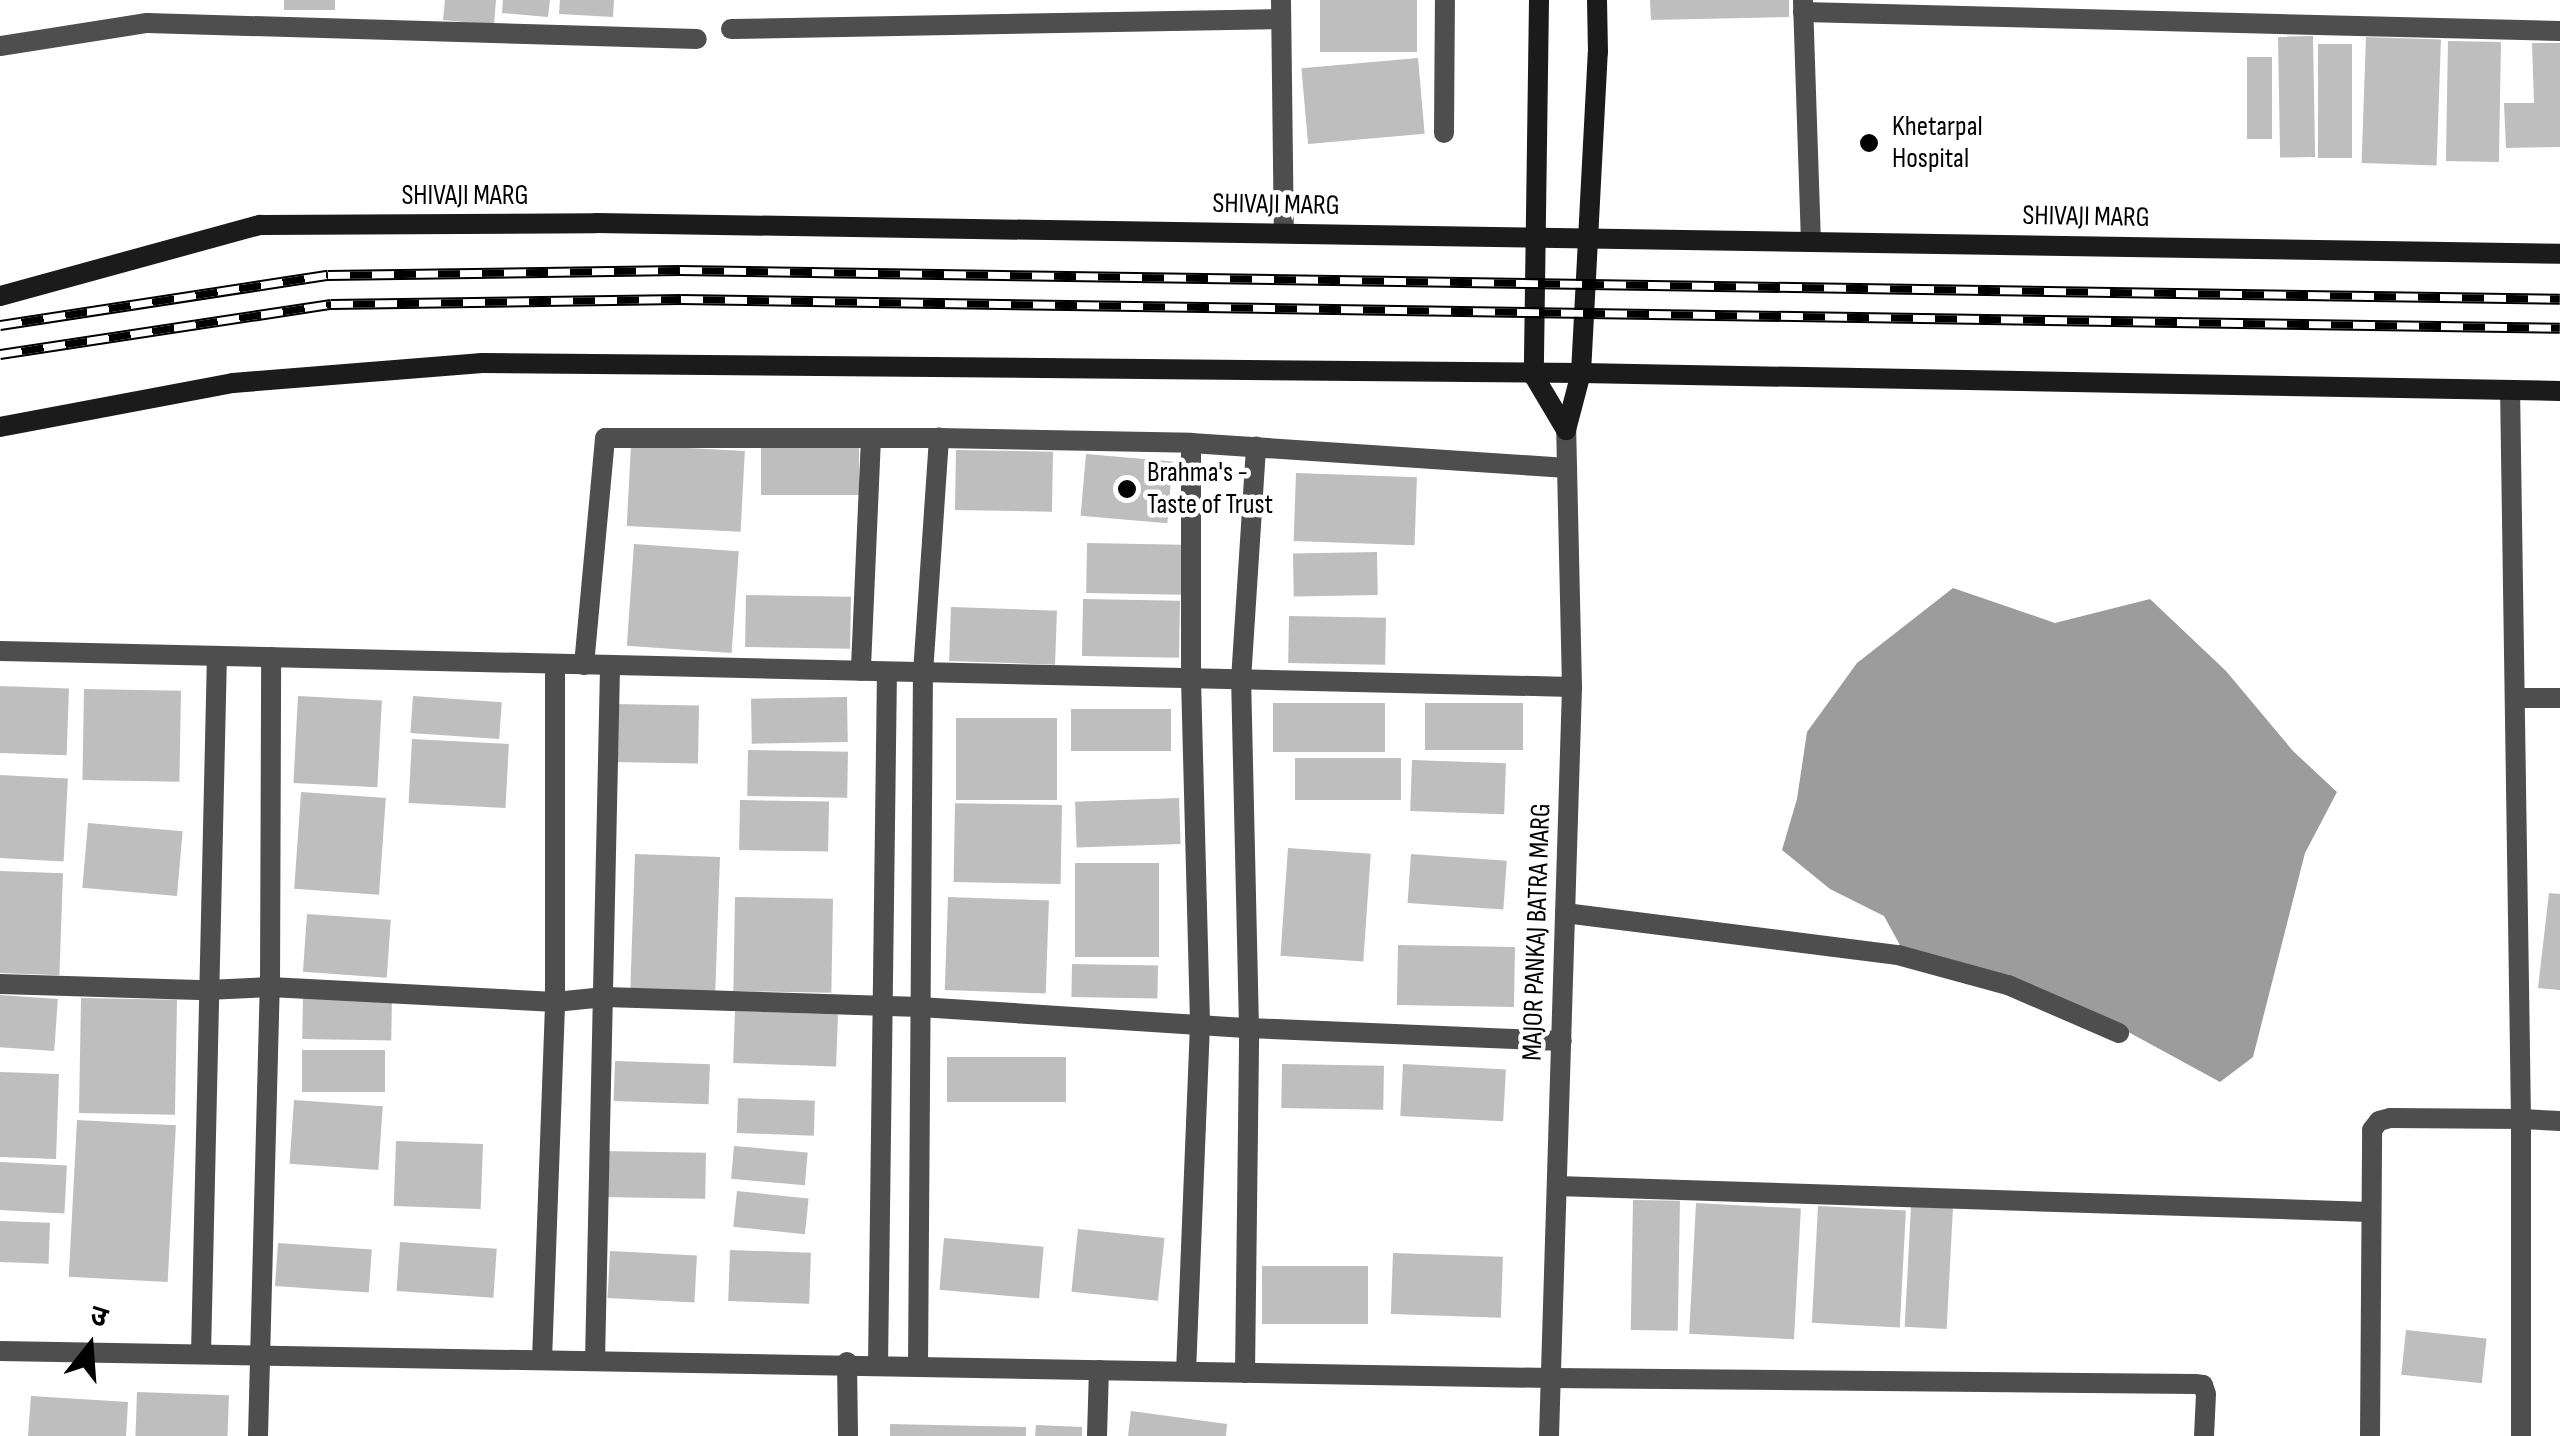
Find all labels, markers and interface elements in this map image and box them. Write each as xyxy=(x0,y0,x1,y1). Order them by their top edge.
place label: Khetarpal Hospital xyxy=(1892,110,1983,176)
marker: Khetarpal Hospital xyxy=(1856,130,1882,156)
street label: SHIVAJI MARG xyxy=(401,179,529,213)
street label: SHIVAJI MARG xyxy=(1212,187,1340,223)
street label: SHIVAJI MARG xyxy=(2022,199,2150,235)
place label: Brahma's - Taste of Trust xyxy=(1147,456,1273,522)
marker: Brahma's - Taste of Trust xyxy=(1116,478,1138,500)
street label: MAJOR PANKAJ BATRA MARG xyxy=(1516,803,1558,1061)
north arrow xyxy=(40,1296,140,1396)
text: उ xyxy=(86,1299,112,1335)

